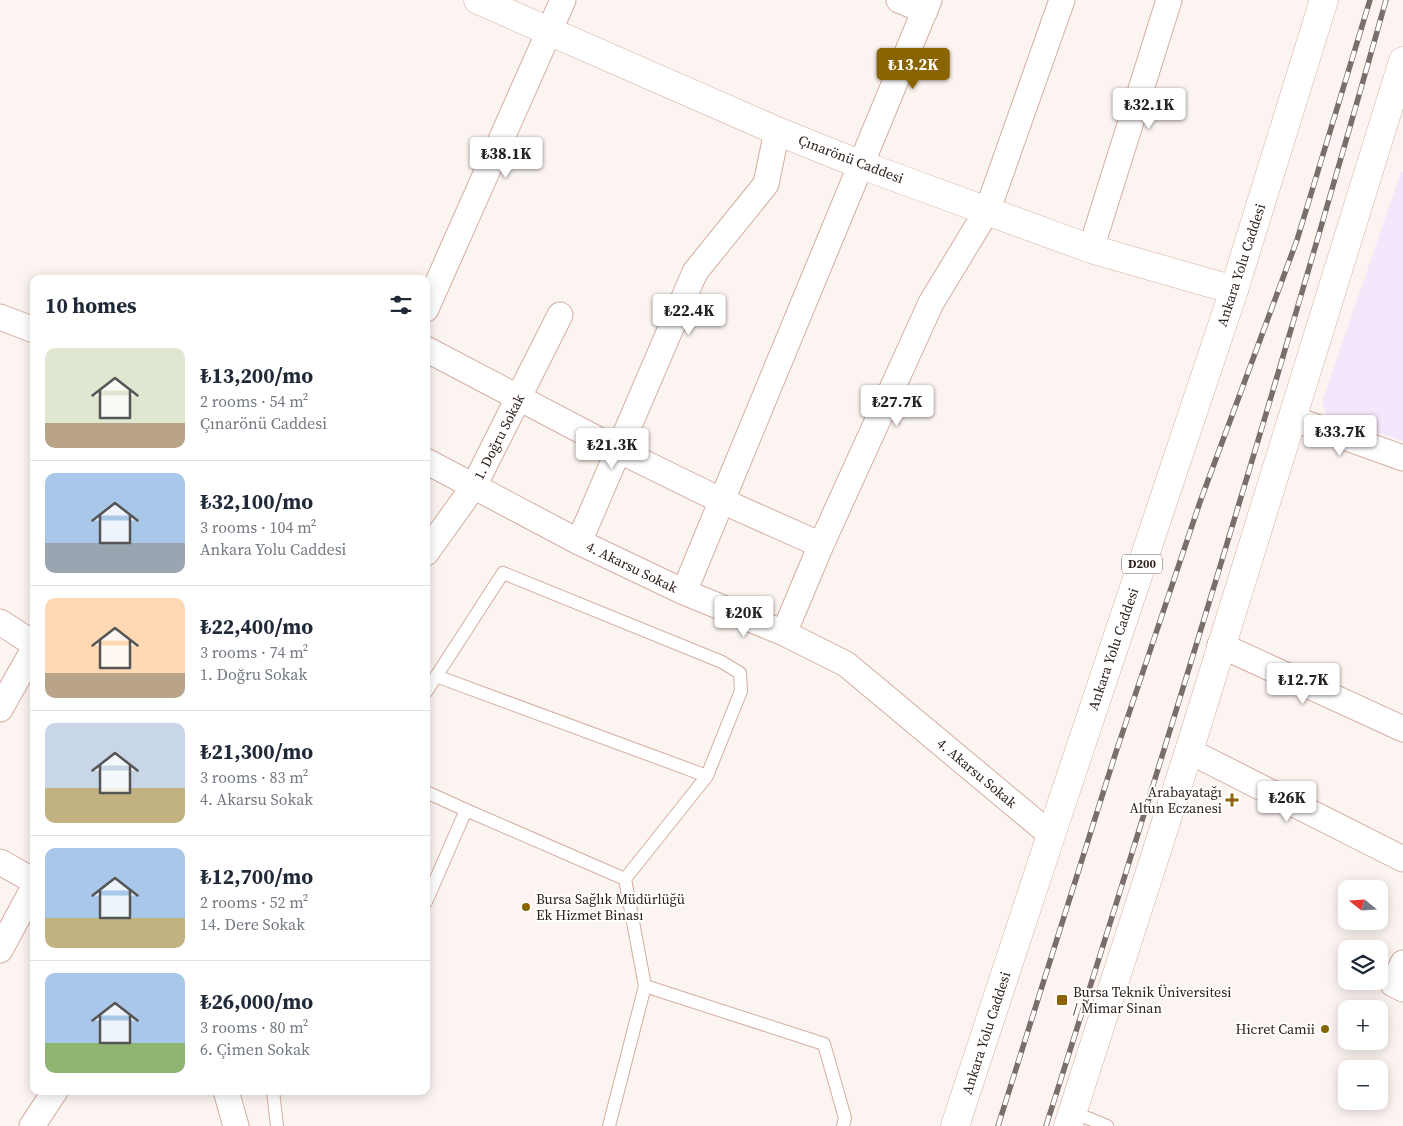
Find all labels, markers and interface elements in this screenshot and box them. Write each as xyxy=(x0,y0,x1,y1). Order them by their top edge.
pin: ₺13.2K xyxy=(872,48,954,90)
text: ₺13.2K xyxy=(888,53,938,75)
pin: ₺32.1K xyxy=(1108,88,1190,130)
text: ₺32.1K xyxy=(1124,93,1174,115)
street label: Çınarönü Caddesi xyxy=(796,130,906,188)
pin: ₺38.1K xyxy=(465,136,547,179)
text: ₺38.1K xyxy=(481,142,531,164)
street label: Ankara Yolu Caddesi xyxy=(1212,201,1270,329)
text: 10 homes xyxy=(45,291,137,320)
icon: filters xyxy=(387,291,415,319)
pin: ₺22.4K xyxy=(648,294,730,336)
text: ₺22.4K xyxy=(664,299,714,321)
text: ₺13,200/mo xyxy=(200,361,313,390)
icon: home xyxy=(85,368,145,428)
pin: ₺27.7K xyxy=(856,384,938,427)
text: 2 rooms · 54 m² xyxy=(200,390,308,412)
street label: 1. Doğru Sokak xyxy=(469,390,529,483)
text: ₺27.7K xyxy=(872,390,922,412)
text: Çınarönü Caddesi xyxy=(200,412,327,434)
pin: ₺33.7K xyxy=(1299,414,1381,457)
text: ₺33.7K xyxy=(1315,420,1365,442)
pin: ₺21.3K xyxy=(571,428,653,470)
text: ₺21.3K xyxy=(587,433,637,455)
text: ₺32,100/mo xyxy=(200,487,313,516)
icon: home xyxy=(85,493,145,553)
text: 3 rooms · 104 m² xyxy=(200,516,316,538)
street label: 4. Akarsu Sokak xyxy=(583,536,681,598)
text: Ankara Yolu Caddesi xyxy=(200,538,346,560)
road number: D200 xyxy=(1122,554,1162,574)
street label: Ankara Yolu Caddesi xyxy=(1083,585,1143,713)
pin: ₺20K xyxy=(714,596,774,638)
text: ₺20K xyxy=(725,601,763,623)
text: ₺22,400/mo xyxy=(200,612,313,641)
icon: home xyxy=(85,618,145,678)
text: 3 rooms · 74 m² xyxy=(200,641,308,663)
pin: ₺12.7K xyxy=(1262,662,1344,705)
text: 1. Doğru Sokak xyxy=(200,663,307,685)
text: ₺12.7K xyxy=(1278,668,1328,690)
street label: 4. Akarsu Sokak xyxy=(933,734,1022,813)
text: ₺21,300/mo xyxy=(200,737,313,766)
icon: home xyxy=(85,743,145,803)
text: 3 rooms · 83 m² xyxy=(200,766,308,788)
pin: ₺26K xyxy=(1257,780,1317,823)
place label: Arabayatağı Altun Eczanesi xyxy=(1129,782,1222,818)
text: ₺26K xyxy=(1268,786,1306,808)
text: 4. Akarsu Sokak xyxy=(200,788,313,810)
marker: Arabayatağı Altun Eczanesi xyxy=(1226,794,1238,806)
text: ₺12,700/mo xyxy=(200,862,313,891)
icon: home xyxy=(85,868,145,928)
north arrow xyxy=(1338,880,1388,930)
map controls xyxy=(1338,880,1388,1110)
place label: Bursa Sağlık Müdürlüğü Ek Hizmet Binası xyxy=(536,889,685,925)
text: 2 rooms · 52 m² xyxy=(200,891,308,913)
marker: Bursa Sağlık Müdürlüğü Ek Hizmet Binası xyxy=(520,901,532,913)
text: 14. Dere Sokak xyxy=(200,913,305,935)
button: layers xyxy=(1338,940,1388,990)
street label: Ankara Yolu Caddesi xyxy=(957,969,1015,1097)
place label: Bursa Teknik Üniversitesi / Mimar Sinan xyxy=(1073,982,1231,1018)
text: ₺26,000/mo xyxy=(200,987,313,1016)
icon: home xyxy=(85,993,145,1053)
marker: Bursa Teknik Üniversitesi / Mimar Sinan xyxy=(1055,993,1069,1007)
button: + xyxy=(1338,1000,1388,1050)
text: 3 rooms · 80 m² xyxy=(200,1016,308,1038)
place label: Hicret Camii xyxy=(1235,1019,1315,1039)
marker: Hicret Camii xyxy=(1319,1023,1331,1035)
text: 6. Çimen Sokak xyxy=(200,1038,310,1060)
button: − xyxy=(1338,1060,1388,1110)

